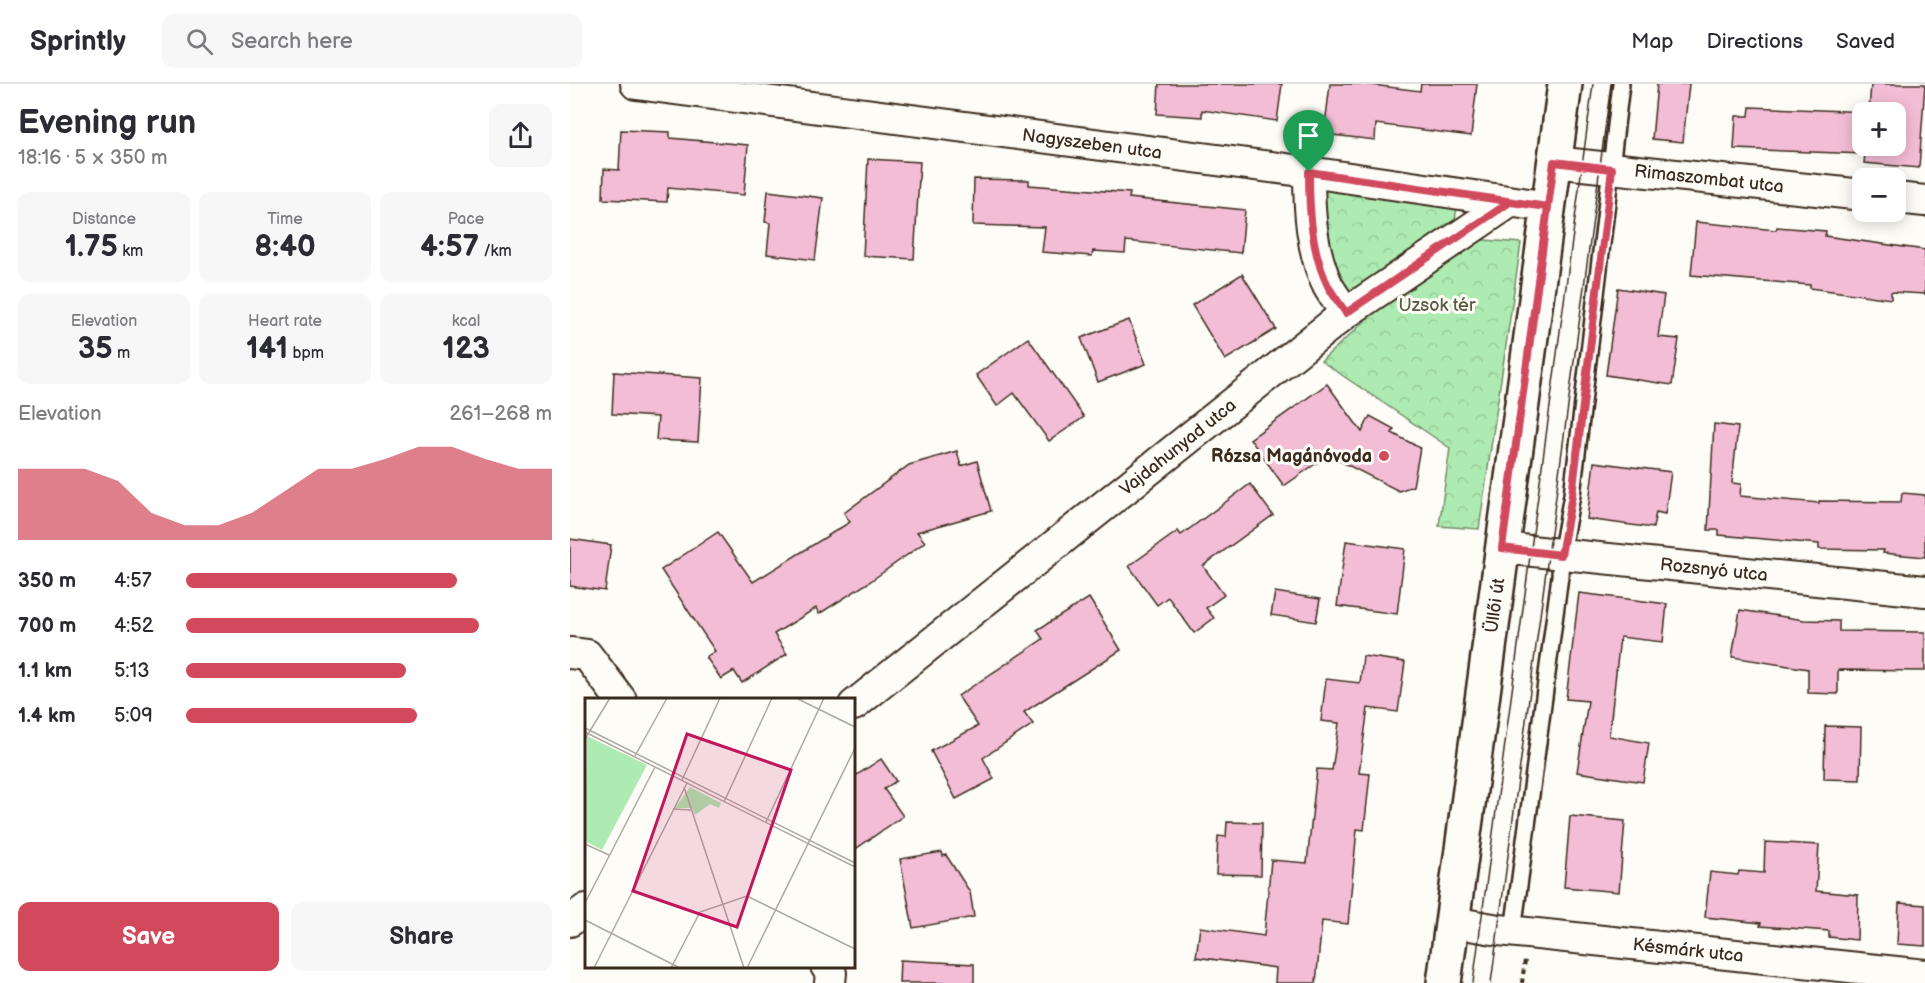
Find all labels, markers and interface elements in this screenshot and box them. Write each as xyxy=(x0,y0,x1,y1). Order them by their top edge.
search box xyxy=(162,14,582,68)
text: Sprintly xyxy=(30,25,126,58)
icon: search xyxy=(183,25,216,58)
text: Search here xyxy=(231,28,353,55)
text: Map xyxy=(1631,29,1674,54)
text: Directions xyxy=(1707,29,1803,54)
text: Saved xyxy=(1836,29,1895,54)
map controls xyxy=(1852,102,1906,222)
button: + xyxy=(1852,102,1906,156)
text: Evening run xyxy=(18,103,196,143)
button: share xyxy=(489,104,552,167)
pin xyxy=(1283,110,1334,172)
icon: arrive xyxy=(1292,119,1325,152)
street label: Nagyszeben utca xyxy=(1021,124,1163,163)
text: 18:16 · 5 × 350 m xyxy=(18,146,167,170)
street label: Rimaszombat utca xyxy=(1633,160,1785,197)
button: − xyxy=(1852,168,1906,222)
text: Distance xyxy=(72,210,136,229)
text: Time xyxy=(267,210,303,229)
text: Pace xyxy=(448,210,484,229)
text: 1.75 xyxy=(65,229,118,265)
text: 8:40 xyxy=(254,229,316,265)
text: 4:57 xyxy=(420,229,479,265)
text: km xyxy=(118,242,143,261)
text: /km xyxy=(479,242,512,261)
park label: Uzsok tér xyxy=(1399,295,1476,316)
text: Elevation xyxy=(71,312,137,331)
text: Heart rate xyxy=(248,312,322,331)
text: kcal xyxy=(452,312,480,331)
text: 35 xyxy=(78,331,113,367)
text: 141 xyxy=(246,331,288,367)
text: 123 xyxy=(442,331,490,367)
text: m xyxy=(113,344,130,363)
text: bpm xyxy=(288,344,324,363)
street label: Vajdahunyad utca xyxy=(1115,394,1240,500)
text: Elevation xyxy=(18,402,101,426)
text: 261–268 m xyxy=(449,402,552,426)
place label: Rózsa Magánóvoda xyxy=(1211,446,1372,467)
marker: Rózsa Magánóvoda xyxy=(1377,449,1391,463)
street label: Rozsnyó utca xyxy=(1659,554,1769,585)
text: 350 m xyxy=(18,569,76,593)
text: 4:57 xyxy=(114,569,152,593)
street label: Üllői út xyxy=(1480,576,1509,634)
text: 700 m xyxy=(18,614,76,638)
text: 4:52 xyxy=(114,614,154,638)
text: 1.1 km xyxy=(18,659,72,683)
text: 5:13 xyxy=(114,659,150,683)
inset map xyxy=(585,698,855,968)
text: 1.4 km xyxy=(18,704,76,728)
text: 5:09 xyxy=(114,704,153,728)
button: Save xyxy=(18,902,279,971)
button: Share xyxy=(291,902,552,971)
street label: Késmárk utca xyxy=(1632,934,1745,966)

